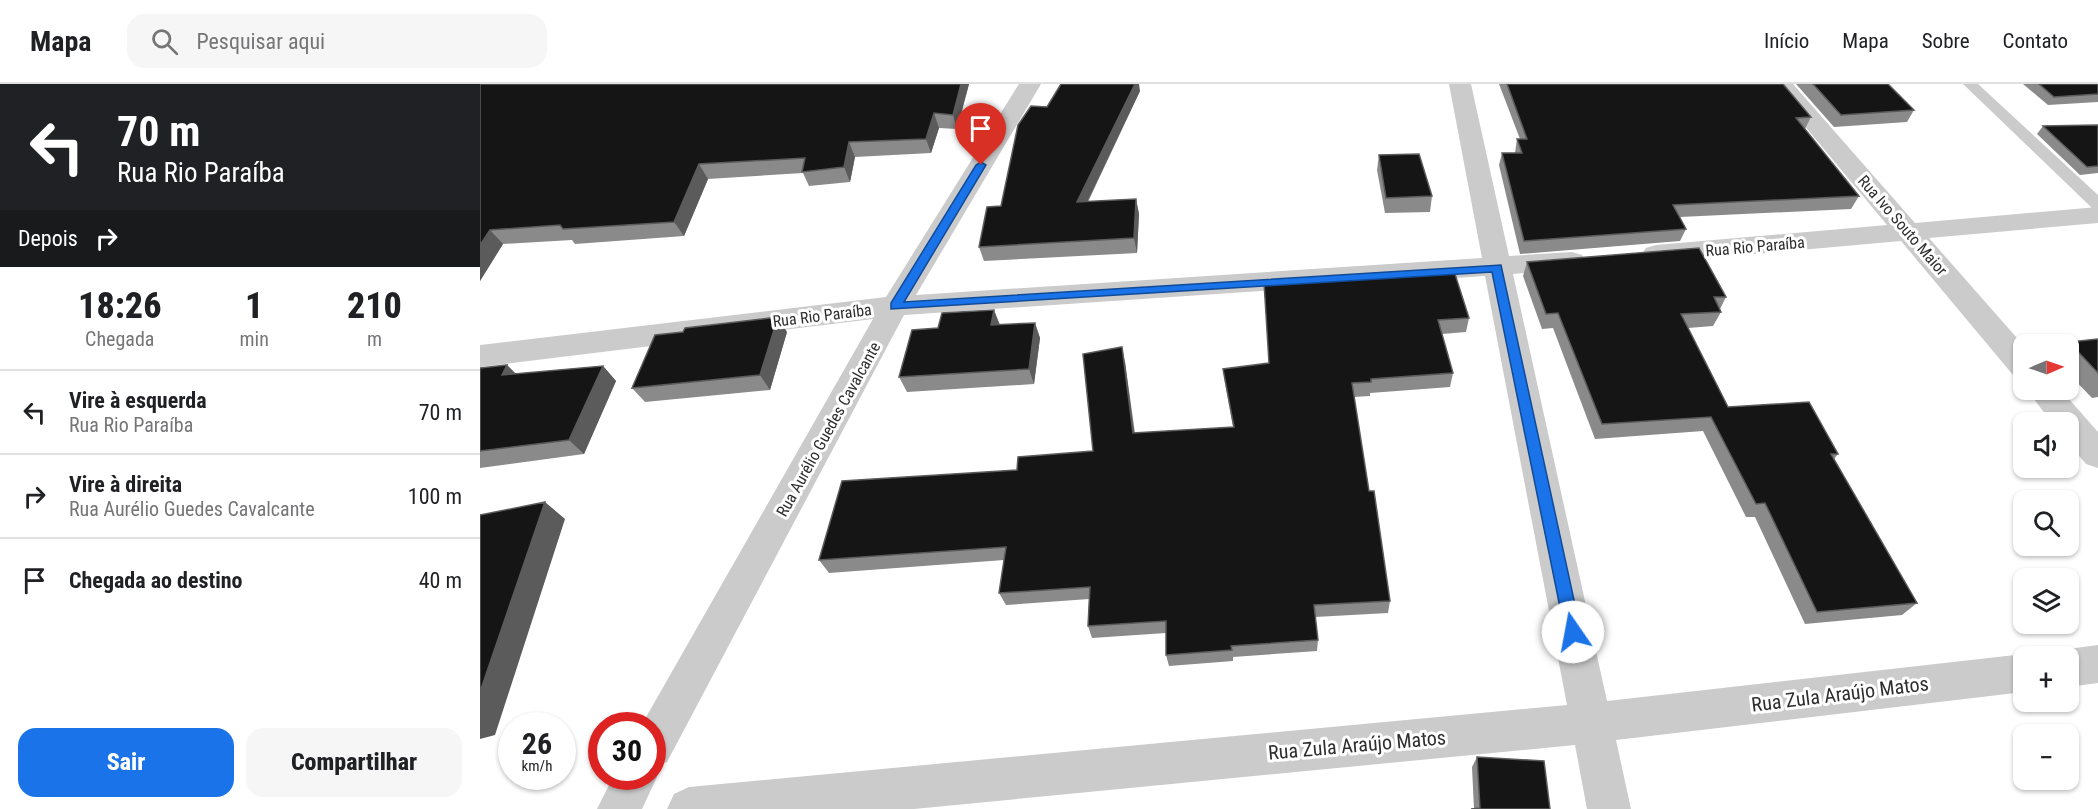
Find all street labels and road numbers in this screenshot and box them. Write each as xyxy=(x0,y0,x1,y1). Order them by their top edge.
street label: Rua Ivo Souto Maior xyxy=(1854,171,1951,279)
street label: Rua Rio Paraíba xyxy=(1705,233,1805,260)
street label: Rua Rio Paraíba xyxy=(772,300,873,331)
street label: Rua Aurélio Guedes Cavalcante xyxy=(772,339,884,520)
street label: Rua Zula Araújo Matos xyxy=(1750,671,1930,717)
street label: Rua Zula Araújo Matos xyxy=(1267,725,1447,765)

